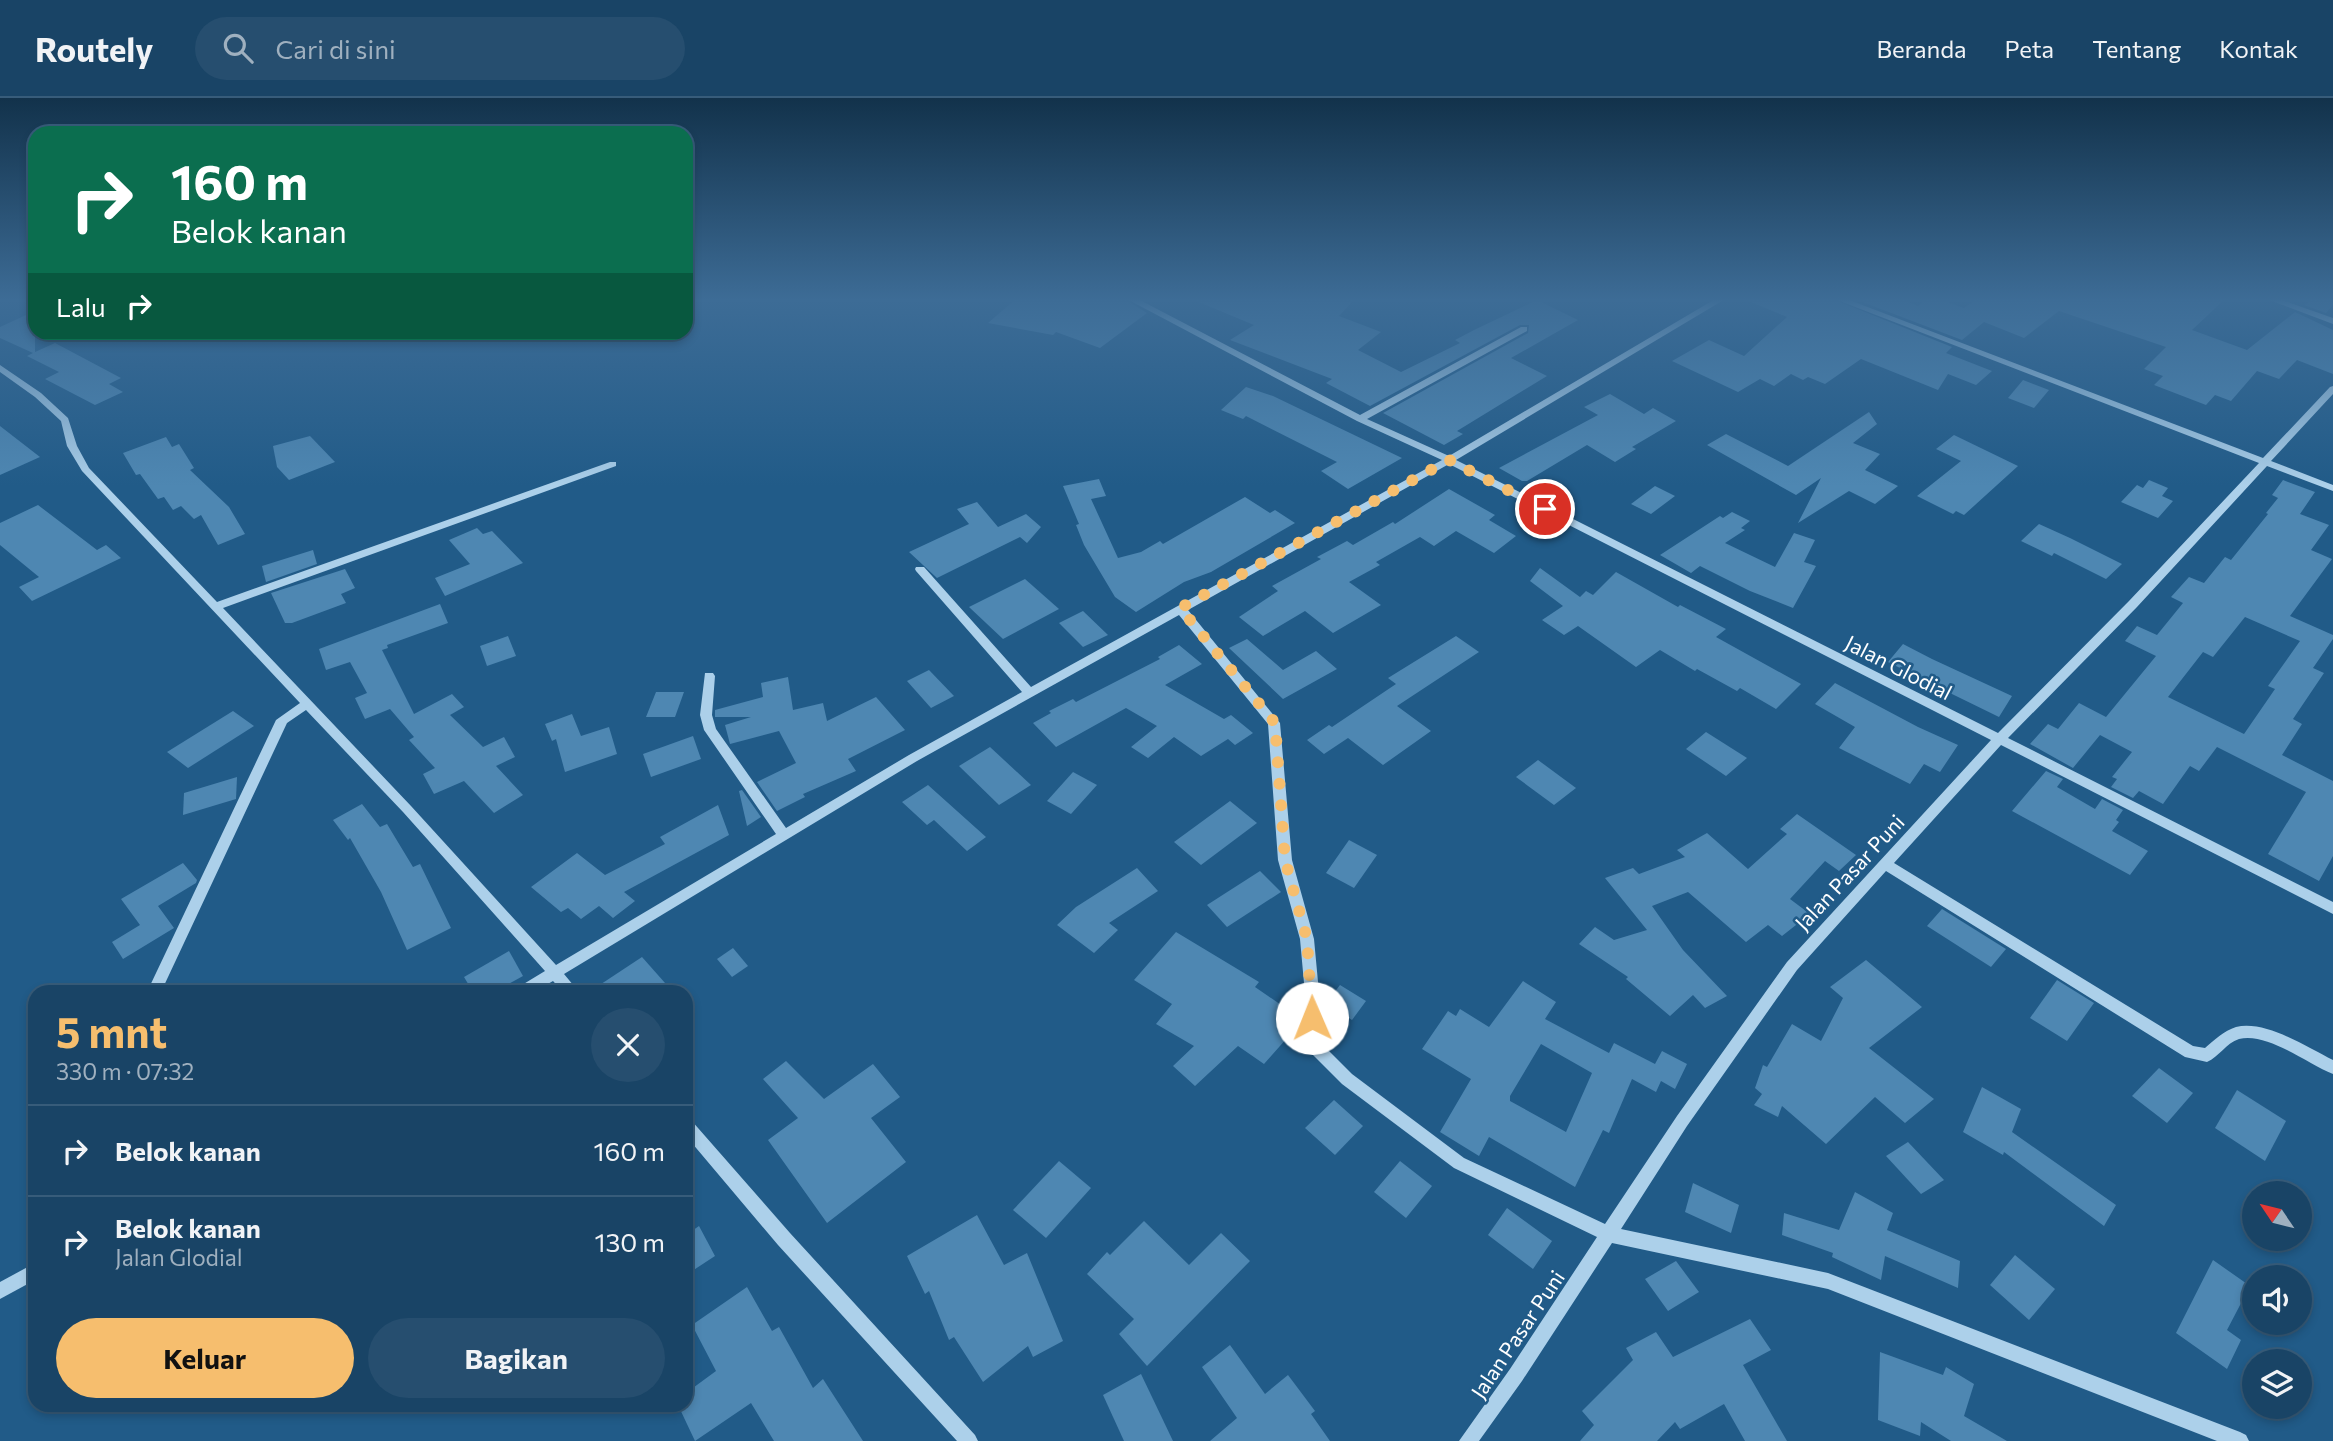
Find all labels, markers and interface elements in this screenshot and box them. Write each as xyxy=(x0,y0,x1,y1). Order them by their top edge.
search box xyxy=(195,17,685,80)
text: Routely xyxy=(35,28,153,69)
icon: search xyxy=(219,29,257,67)
text: Cari di sini xyxy=(275,33,396,64)
text: Beranda xyxy=(1876,34,1967,63)
text: Peta xyxy=(2005,34,2054,63)
text: Tentang xyxy=(2092,34,2181,63)
text: Kontak xyxy=(2219,34,2298,63)
text: 160 m xyxy=(171,150,308,210)
icon: right xyxy=(56,154,147,245)
text: Belok kanan xyxy=(171,210,347,250)
icon: right xyxy=(120,287,158,325)
text: Lalu xyxy=(56,291,106,322)
pin xyxy=(1515,479,1575,539)
icon: arrive xyxy=(1526,490,1564,528)
street label: Jalan Glodial xyxy=(1841,629,1957,705)
street label: Jalan Pasar Puni xyxy=(1789,809,1909,935)
position arrow xyxy=(1275,981,1349,1055)
text: 5 mnt xyxy=(56,1005,167,1057)
button: close xyxy=(591,1008,665,1082)
text: 330 m · 07:32 xyxy=(56,1057,194,1085)
icon: right xyxy=(56,1132,94,1170)
text: Belok kanan xyxy=(115,1135,261,1166)
text: 160 m xyxy=(593,1135,665,1166)
north arrow xyxy=(2242,1181,2312,1251)
map controls xyxy=(2242,1181,2312,1419)
text: Belok kanan xyxy=(115,1212,261,1243)
icon: right xyxy=(56,1223,94,1261)
text: 130 m xyxy=(594,1226,665,1257)
text: Jalan Glodial xyxy=(115,1243,243,1271)
street label: Jalan Pasar Puni xyxy=(1465,1265,1569,1403)
button: sound xyxy=(2242,1265,2312,1335)
button: Keluar xyxy=(56,1318,354,1398)
button: Bagikan xyxy=(368,1318,665,1398)
button: layers xyxy=(2242,1349,2312,1419)

